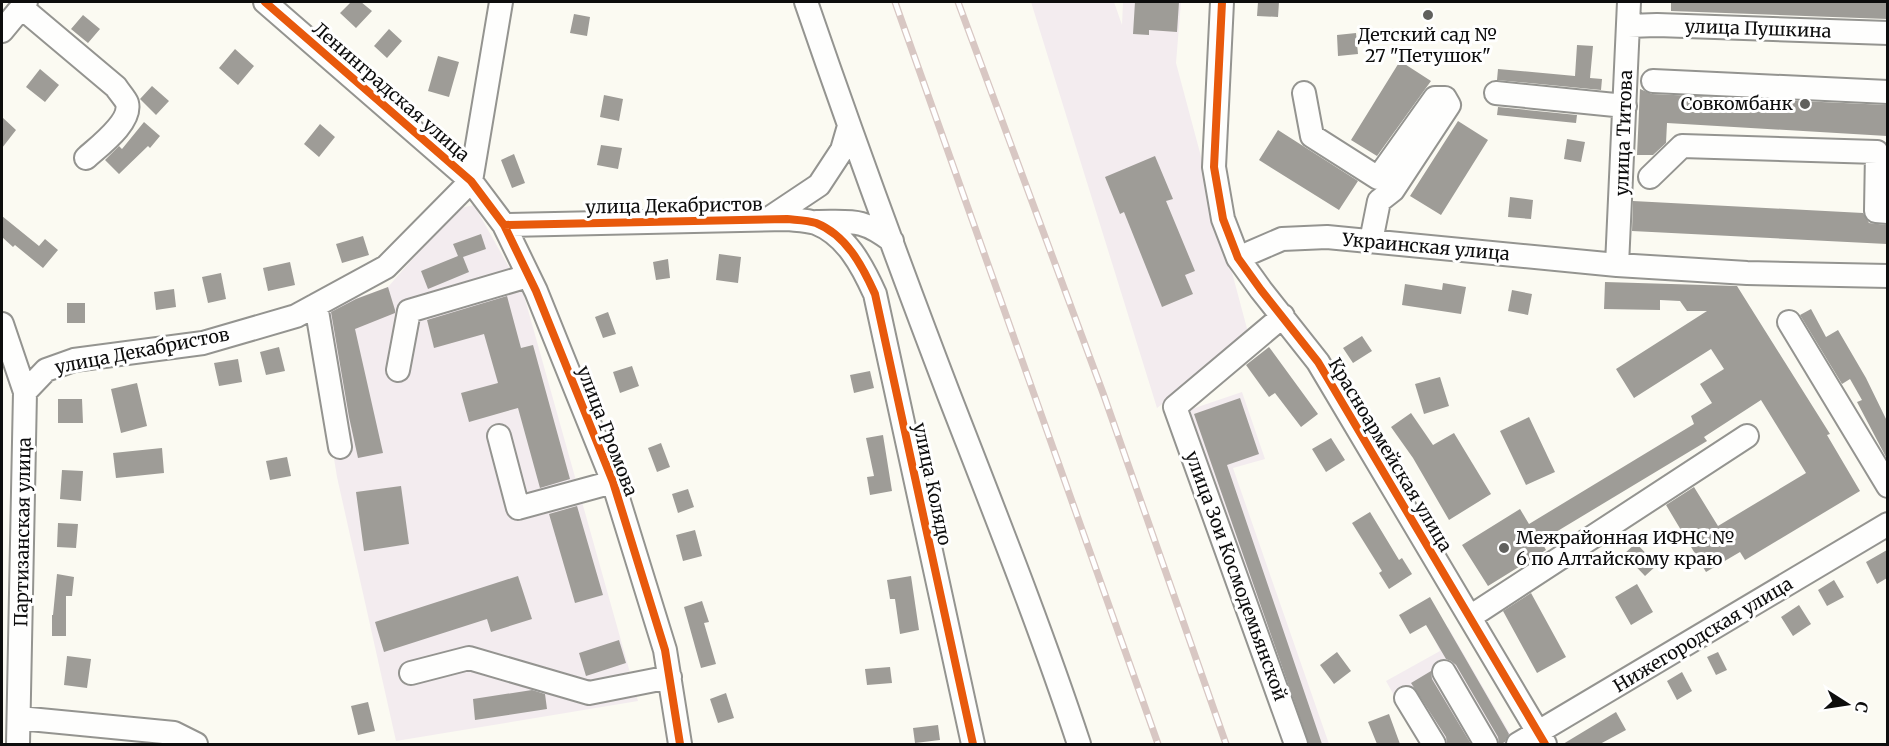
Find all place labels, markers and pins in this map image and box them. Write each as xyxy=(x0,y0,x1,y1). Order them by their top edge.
marker: Детский сад № 27 "Петушок" xyxy=(1421,8,1435,22)
place label: Детский сад № 27 "Петушок" xyxy=(1358,23,1498,67)
place label: Совкомбанк xyxy=(1681,92,1794,115)
marker: Совкомбанк xyxy=(1798,97,1812,111)
place label: Межрайонная ИФНС № 6 по Алтайскому краю xyxy=(1516,526,1736,570)
marker: Межрайонная ИФНС № 6 по Алтайскому краю xyxy=(1497,541,1511,555)

